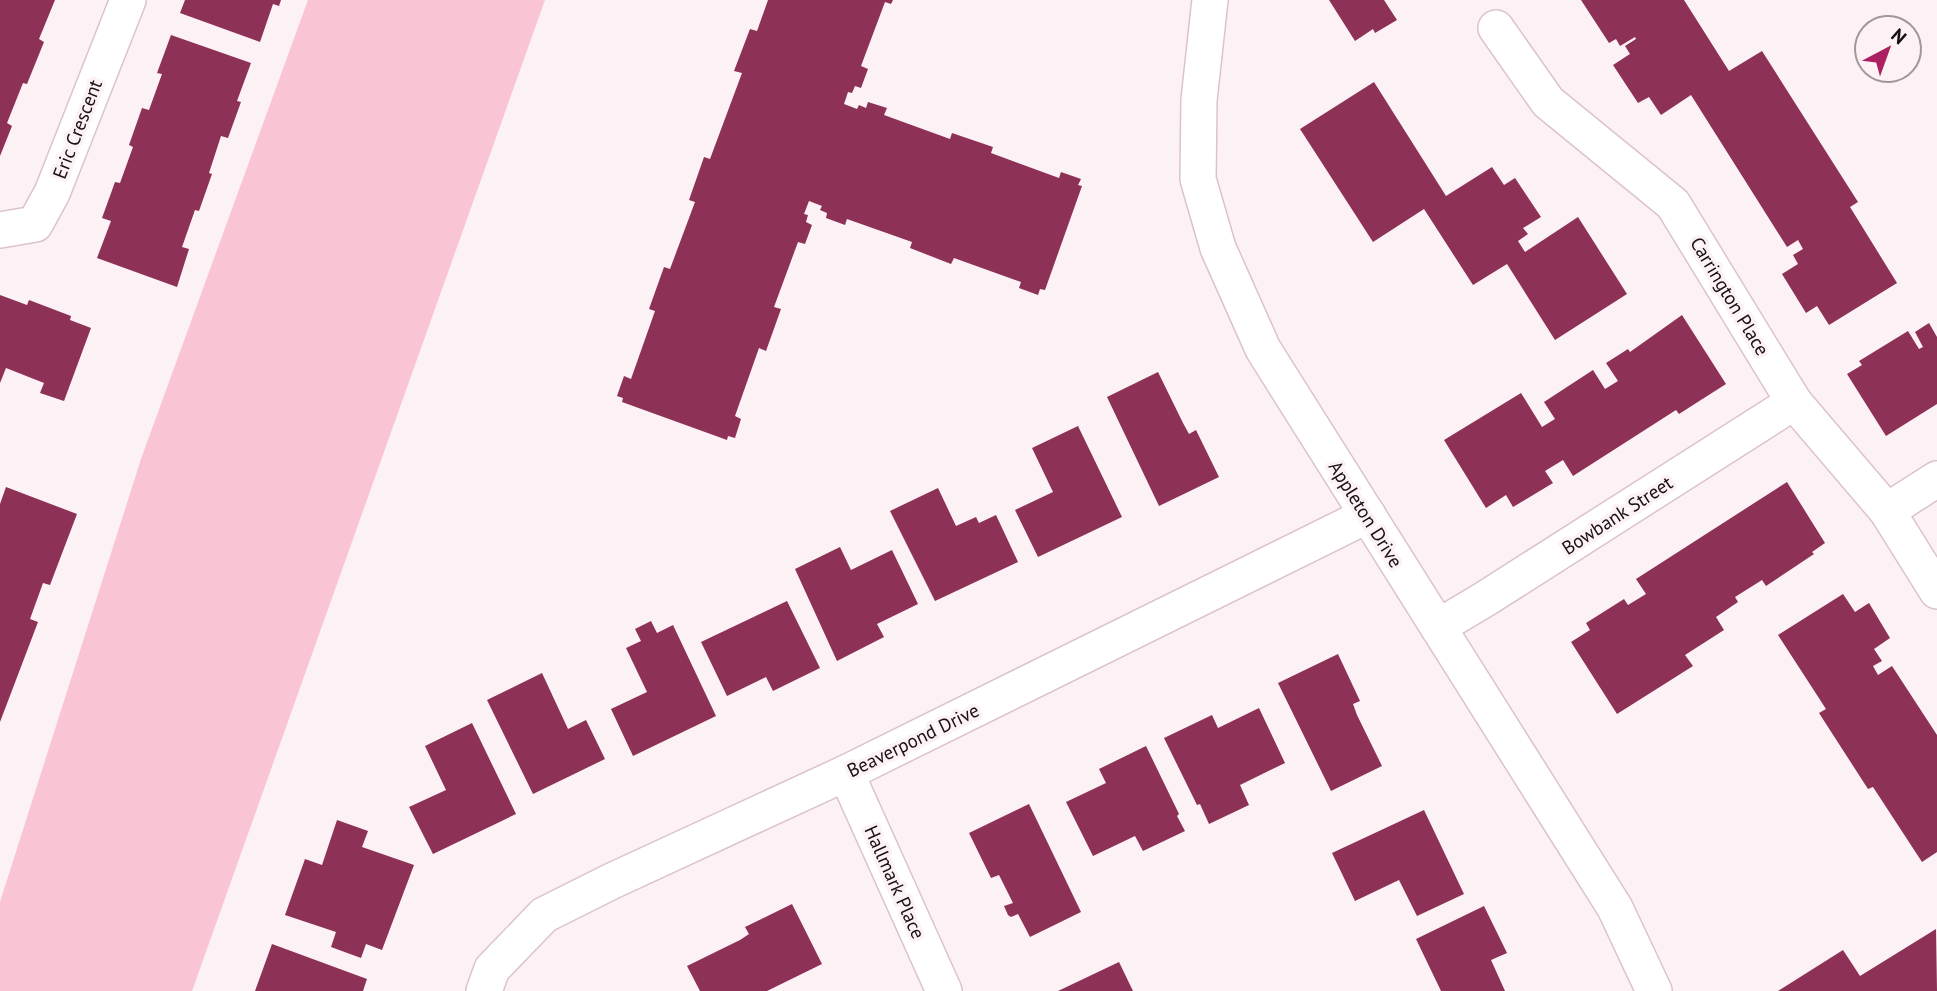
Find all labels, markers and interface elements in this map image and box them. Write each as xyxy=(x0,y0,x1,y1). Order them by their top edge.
north arrow xyxy=(1853,14,1923,84)
text: N xyxy=(1887,23,1912,49)
street label: Eric Crescent xyxy=(47,76,107,182)
street label: Carrington Place xyxy=(1685,232,1775,360)
street label: Appleton Drive xyxy=(1324,456,1408,572)
street label: Bowbank Street xyxy=(1557,470,1677,560)
street label: Beaverpond Drive xyxy=(843,698,983,782)
street label: Hallmark Place xyxy=(859,822,931,942)

